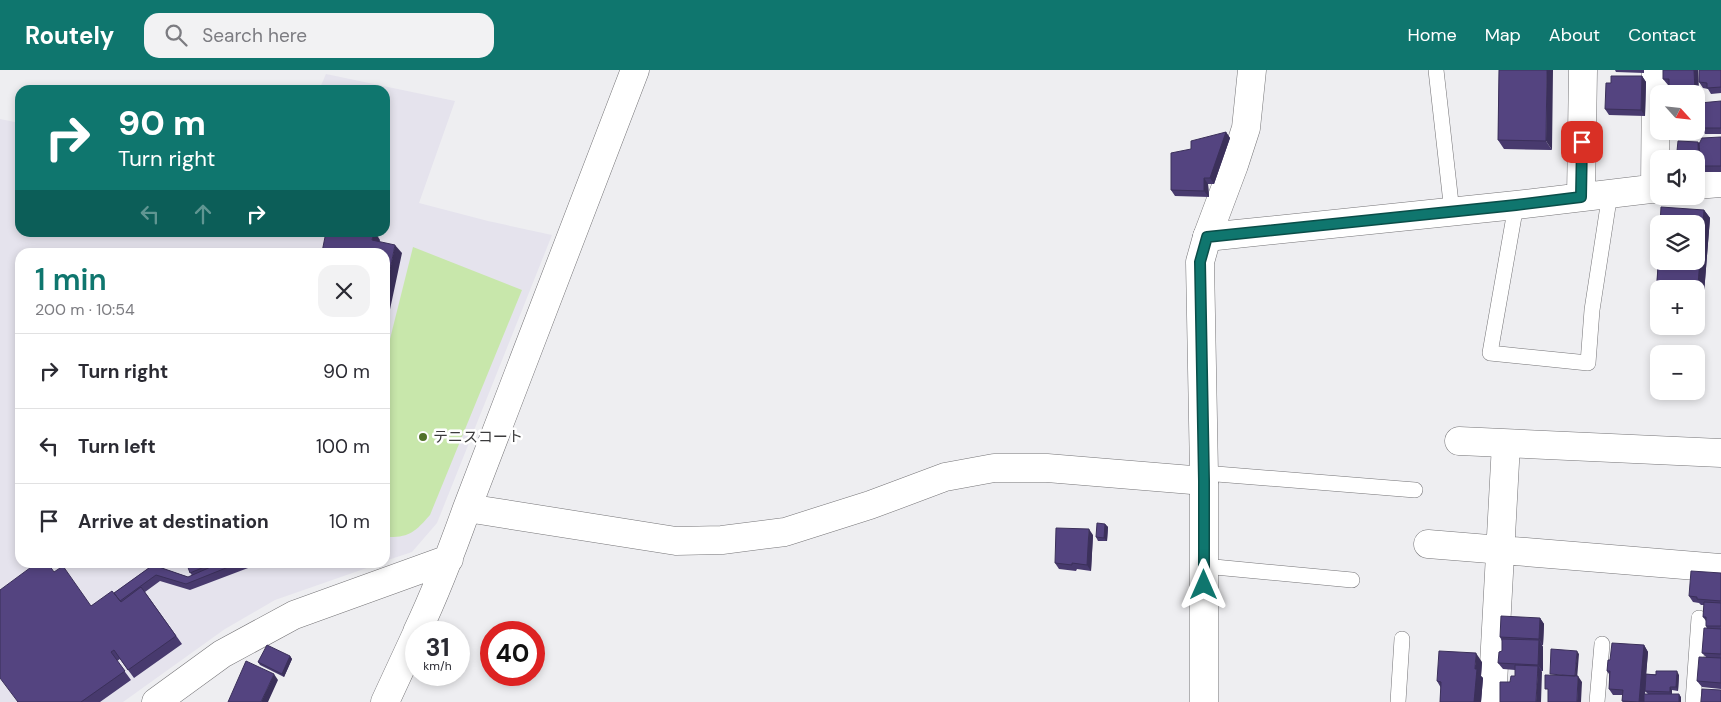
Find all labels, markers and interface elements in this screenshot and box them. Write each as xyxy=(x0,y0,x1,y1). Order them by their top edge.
search box xyxy=(144,13,494,58)
text: Routely xyxy=(25,20,114,51)
icon: search xyxy=(162,21,190,49)
text: Search here xyxy=(202,23,307,48)
text: Home xyxy=(1407,23,1457,47)
text: Map xyxy=(1485,23,1521,47)
text: About xyxy=(1549,23,1600,47)
text: Contact xyxy=(1628,23,1696,47)
north arrow xyxy=(1650,85,1705,140)
map controls xyxy=(1650,85,1705,400)
text: 90 m xyxy=(118,100,206,146)
icon: right xyxy=(35,105,100,170)
pin xyxy=(1561,121,1603,163)
icon: arrive xyxy=(1568,128,1596,156)
text: Turn right xyxy=(118,144,215,173)
button: sound xyxy=(1650,150,1705,205)
icon: left xyxy=(136,200,164,228)
icon: ahead xyxy=(189,200,217,228)
icon: right xyxy=(242,200,270,228)
button: layers xyxy=(1650,215,1705,270)
text: 1 min xyxy=(35,260,107,299)
button: close xyxy=(318,265,370,317)
button: + xyxy=(1650,280,1705,335)
text: 200 m · 10:54 xyxy=(35,299,135,320)
button: − xyxy=(1650,345,1705,400)
icon: right xyxy=(35,357,63,385)
text: Turn right xyxy=(78,359,168,384)
text: 90 m xyxy=(323,359,370,384)
place label: テニスコート xyxy=(433,427,523,447)
marker: テニスコート xyxy=(417,431,429,443)
icon: left xyxy=(35,432,63,460)
text: Turn left xyxy=(78,434,156,459)
text: 100 m xyxy=(316,434,370,459)
icon: arrive xyxy=(35,507,63,535)
text: Arrive at destination xyxy=(78,509,269,534)
text: 10 m xyxy=(329,509,370,534)
position arrow xyxy=(1177,558,1229,610)
speed limit sign: 40 xyxy=(480,621,545,686)
text: 31 xyxy=(425,631,449,664)
text: km/h xyxy=(423,658,452,674)

